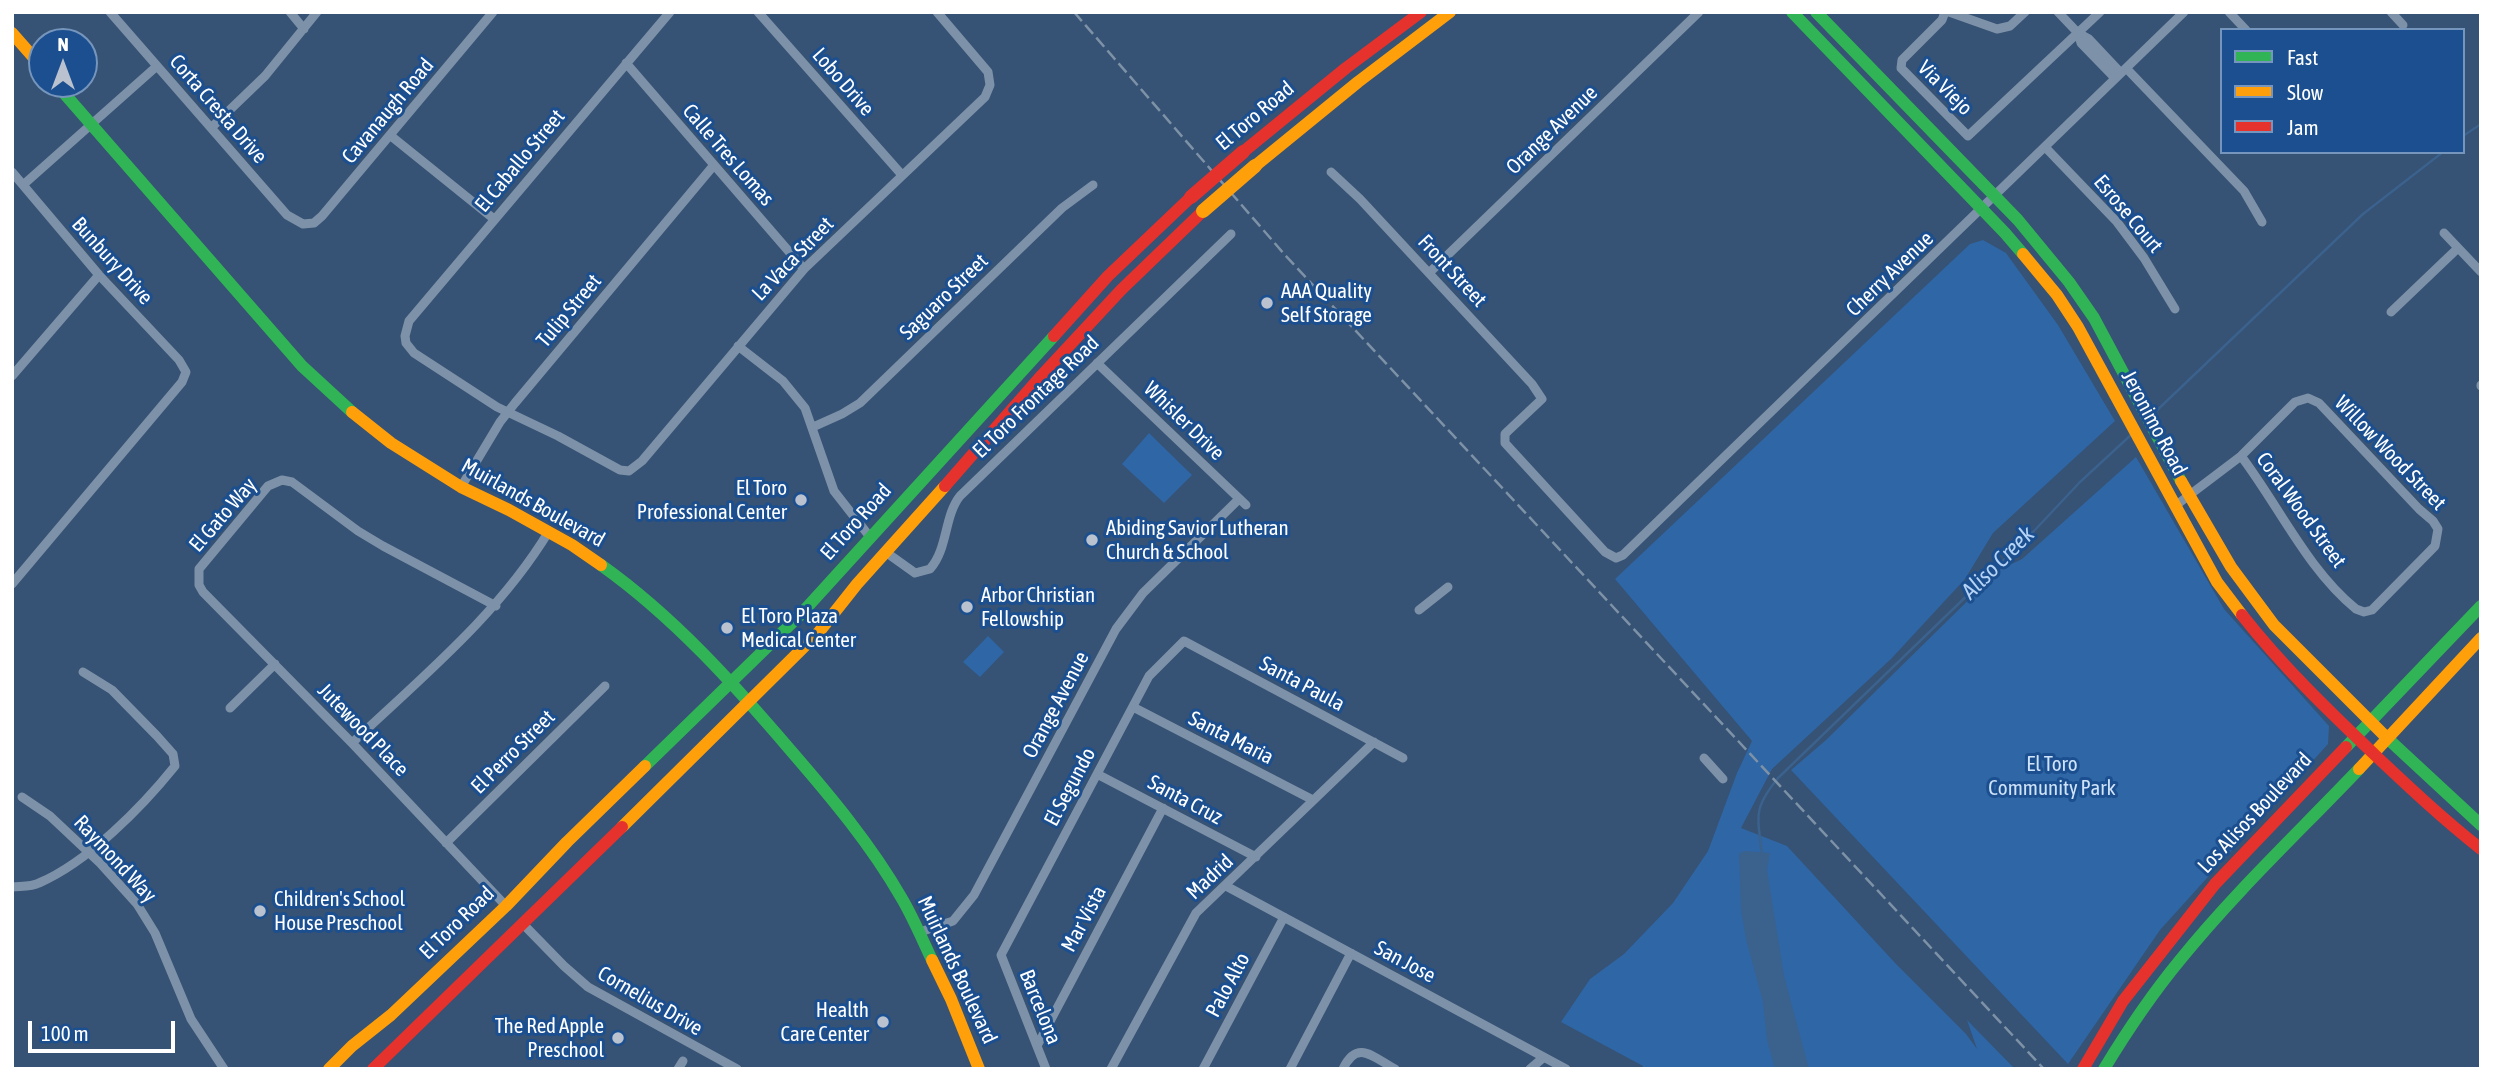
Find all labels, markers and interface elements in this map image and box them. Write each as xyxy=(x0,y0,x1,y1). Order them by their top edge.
north arrow xyxy=(28,28,98,98)
legend xyxy=(2220,28,2465,154)
text: N xyxy=(57,33,69,55)
street label: Lobo Drive xyxy=(807,43,879,121)
text: Fast xyxy=(2287,45,2318,69)
street label: Corta Cresta Drive xyxy=(164,49,272,169)
street label: Cavanaugh Road xyxy=(337,53,439,169)
street label: Via Viejo xyxy=(1912,55,1978,121)
street label: El Toro Road xyxy=(1211,76,1299,156)
street label: Orange Avenue xyxy=(1501,80,1603,180)
text: Slow xyxy=(2287,80,2323,104)
street label: Calle Tres Lomas xyxy=(677,99,779,211)
street label: El Caballo Street xyxy=(470,105,570,217)
text: Jam xyxy=(2287,115,2319,139)
street label: Esrose Court xyxy=(2088,170,2168,258)
street label: Bunbury Drive xyxy=(66,212,158,310)
street label: La Vaca Street xyxy=(747,212,839,306)
street label: Cherry Avenue xyxy=(1841,226,1939,322)
street label: Front Street xyxy=(1412,230,1492,312)
street label: Saguaro Street xyxy=(895,249,993,345)
street label: Tulip Street xyxy=(531,269,607,353)
place label: AAA Quality Self Storage xyxy=(1281,278,1372,328)
marker: AAA Quality Self Storage xyxy=(1259,295,1275,311)
street label: El Toro Frontage Road xyxy=(968,330,1104,464)
street label: Jeronimo Road xyxy=(2116,366,2192,480)
street label: Whisler Drive xyxy=(1138,376,1230,466)
street label: Willow Wood Street xyxy=(2329,391,2451,515)
street label: Coral Wood Street xyxy=(2251,447,2351,573)
street label: Muirlands Boulevard xyxy=(457,453,609,553)
street label: El Gato Way xyxy=(184,473,262,557)
place label: El Toro Professional Center xyxy=(637,475,787,525)
street label: El Toro Road xyxy=(815,479,897,565)
marker: El Toro Professional Center xyxy=(793,492,809,508)
place label: Abiding Savior Lutheran Church & School xyxy=(1106,515,1289,565)
water label: Aliso Creek xyxy=(1956,521,2040,605)
marker: Abiding Savior Lutheran Church & School xyxy=(1084,532,1100,548)
place label: Arbor Christian Fellowship xyxy=(981,582,1095,632)
marker: Arbor Christian Fellowship xyxy=(959,599,975,615)
place label: El Toro Plaza Medical Center xyxy=(741,603,856,653)
marker: El Toro Plaza Medical Center xyxy=(719,620,735,636)
street label: Orange Avenue xyxy=(1017,647,1095,763)
street label: Santa Paula xyxy=(1255,651,1349,717)
street label: Jutewood Place xyxy=(312,678,414,782)
street label: El Perro Street xyxy=(466,705,560,799)
street label: Santa Maria xyxy=(1184,706,1278,770)
street label: El Segundo xyxy=(1039,744,1101,830)
street label: Los Alisos Boulevard xyxy=(2193,748,2317,878)
park label: El Toro Community Park xyxy=(1988,751,2116,801)
street label: Santa Cruz xyxy=(1143,770,1227,830)
street label: Raymond Way xyxy=(68,810,162,908)
street label: Madrid xyxy=(1181,849,1239,905)
street label: El Toro Road xyxy=(414,881,500,965)
street label: Mar Vista xyxy=(1056,882,1112,956)
place label: Children's School House Preschool xyxy=(274,886,405,936)
street label: Muirlands Boulevard xyxy=(912,892,1002,1048)
marker: Children's School House Preschool xyxy=(252,903,268,919)
street label: San Jose xyxy=(1370,936,1440,988)
street label: Palo Alto xyxy=(1201,948,1255,1022)
street label: Cornelius Drive xyxy=(593,961,707,1041)
street label: Barcelona xyxy=(1014,966,1066,1048)
place label: Health Care Center xyxy=(780,997,869,1047)
scale bar xyxy=(32,1007,178,1052)
place label: The Red Apple Preschool xyxy=(495,1013,604,1063)
marker: Health Care Center xyxy=(875,1014,891,1030)
text: 100 m xyxy=(41,1021,89,1045)
marker: The Red Apple Preschool xyxy=(610,1030,626,1046)

